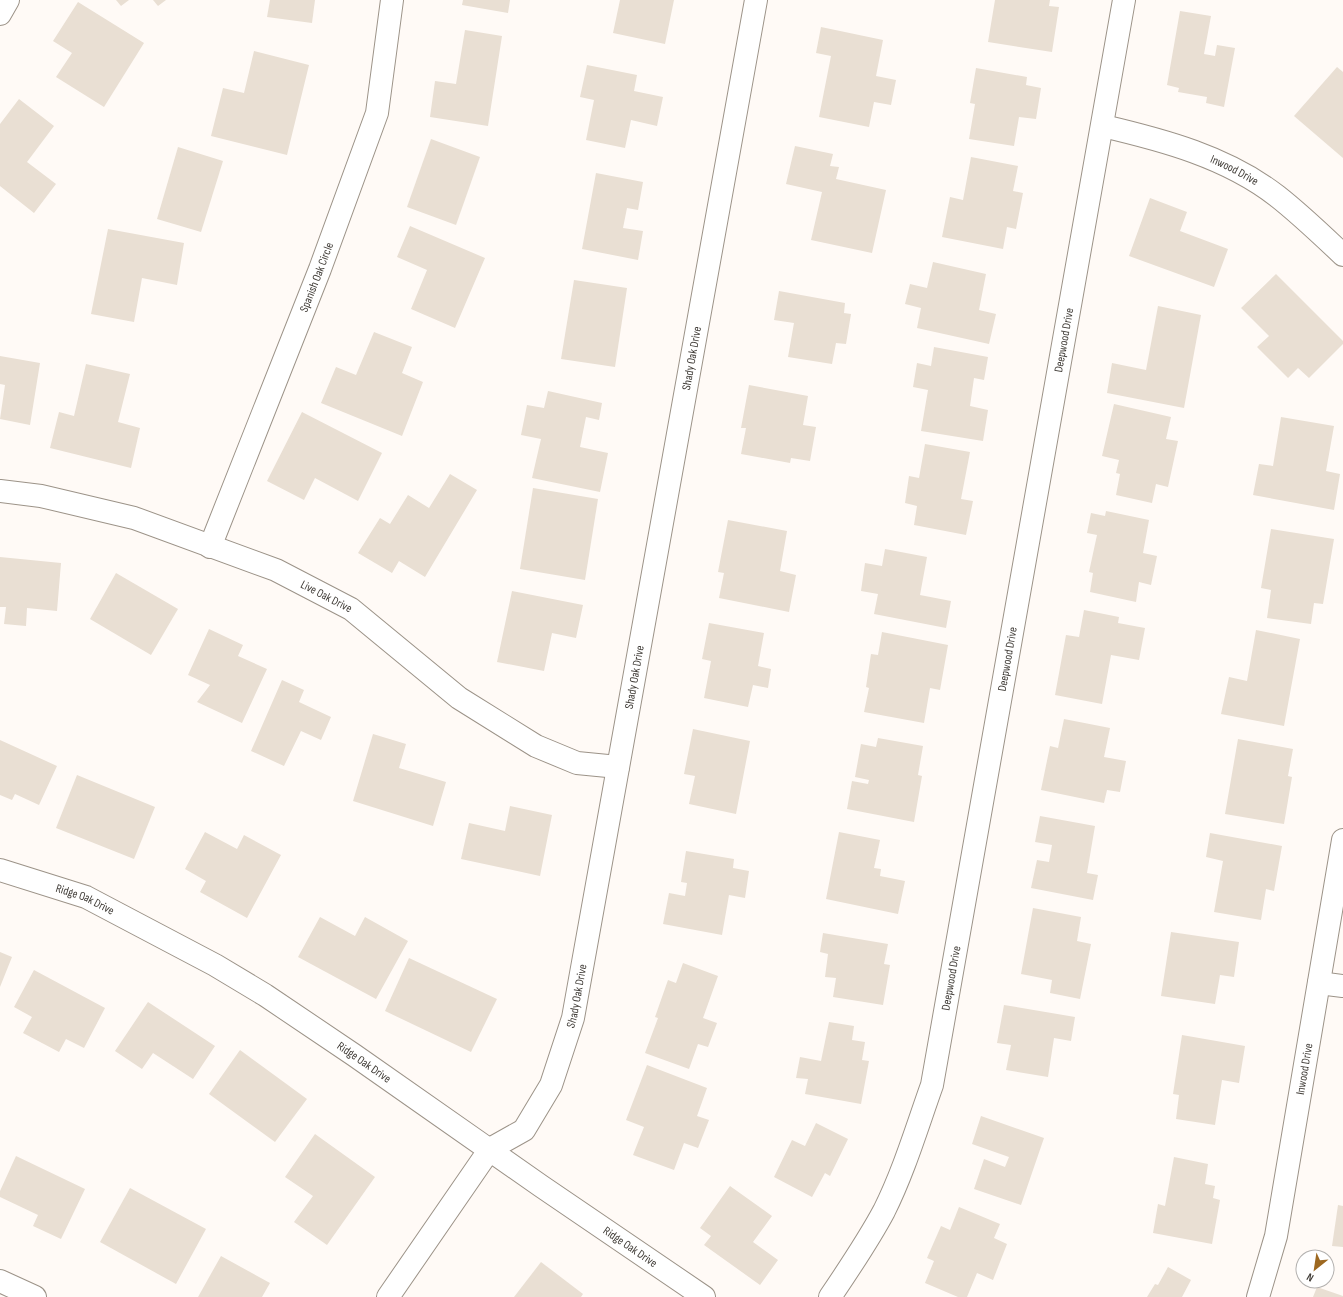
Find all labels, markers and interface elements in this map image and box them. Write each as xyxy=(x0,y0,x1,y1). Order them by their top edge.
street label: Inwood Drive xyxy=(1208,151,1261,189)
street label: Spanish Oak Circle xyxy=(296,240,337,314)
street label: Deepwood Drive xyxy=(1051,307,1077,373)
street label: Shady Oak Drive xyxy=(679,325,705,391)
street label: Live Oak Drive xyxy=(298,577,355,616)
street label: Deepwood Drive xyxy=(994,626,1020,692)
street label: Shady Oak Drive xyxy=(621,644,647,710)
street label: Ridge Oak Drive xyxy=(54,880,117,918)
street label: Deepwood Drive xyxy=(938,945,964,1012)
street label: Shady Oak Drive xyxy=(563,963,590,1030)
street label: Ridge Oak Drive xyxy=(334,1038,394,1086)
street label: Inwood Drive xyxy=(1293,1042,1316,1096)
street label: Ridge Oak Drive xyxy=(600,1223,660,1271)
north arrow xyxy=(1295,1249,1335,1289)
text: N xyxy=(1304,1270,1316,1284)

